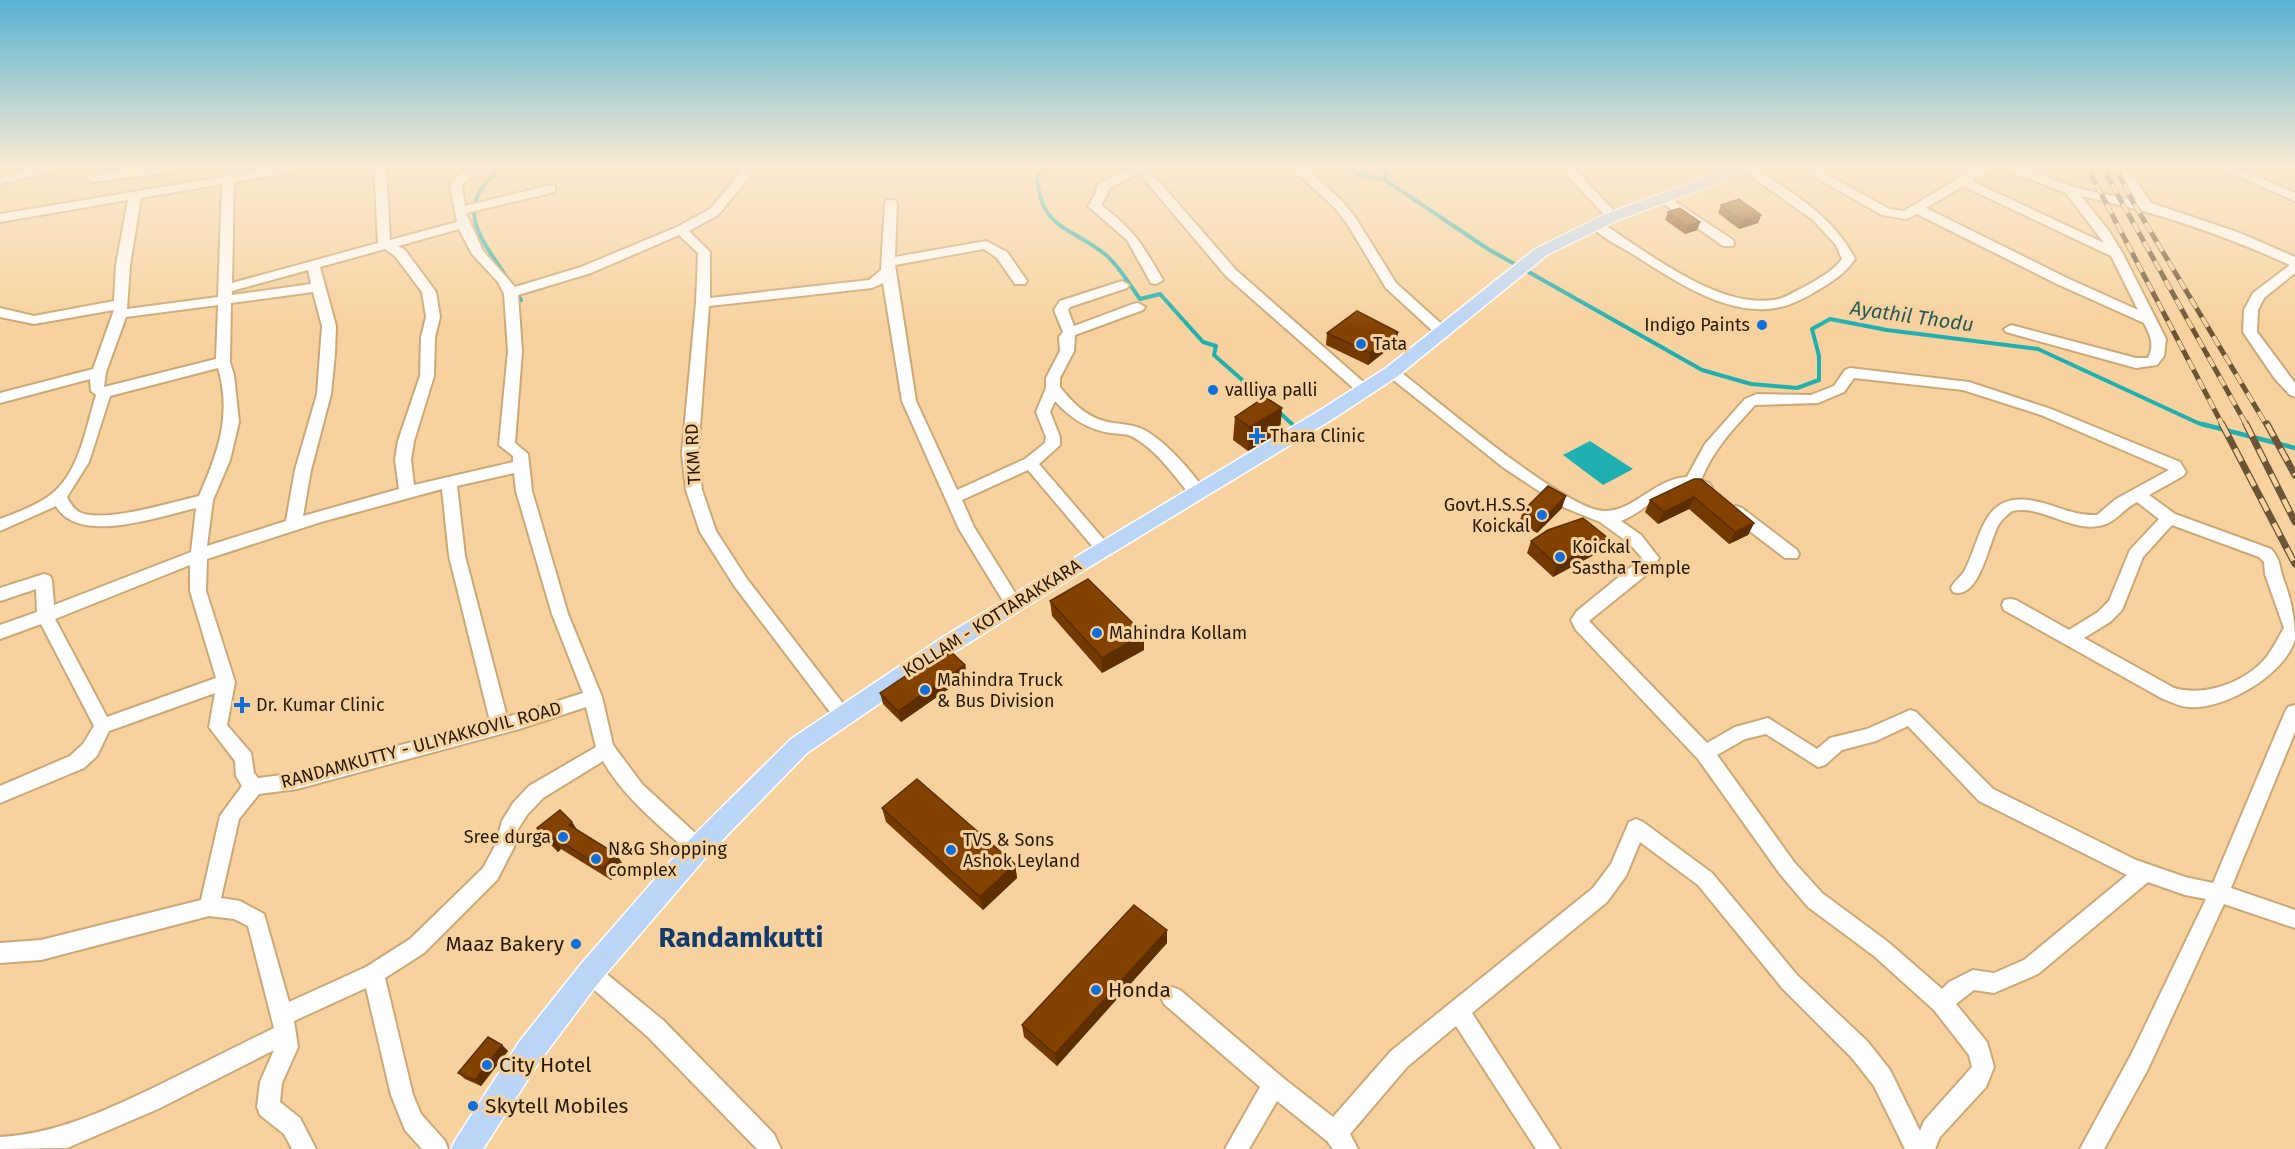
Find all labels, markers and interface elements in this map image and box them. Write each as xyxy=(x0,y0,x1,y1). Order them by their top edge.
water label: Ayathil Thodu xyxy=(1848,295,1975,337)
place label: Indigo Paints xyxy=(1644,314,1750,336)
marker: Indigo Paints xyxy=(1755,318,1769,332)
place label: Tata xyxy=(1373,333,1407,355)
marker: Tata xyxy=(1354,337,1368,351)
place label: valliya palli xyxy=(1225,379,1318,401)
marker: valliya palli xyxy=(1206,383,1220,397)
street label: TKM RD xyxy=(680,423,706,485)
place label: Thara Clinic xyxy=(1270,425,1365,447)
marker: Thara Clinic xyxy=(1248,427,1266,445)
place label: Govt.H.S.S. Koickal xyxy=(1444,494,1530,537)
marker: Govt.H.S.S. Koickal xyxy=(1535,508,1549,522)
place label: Koickal Sastha Temple xyxy=(1572,536,1691,579)
marker: Koickal Sastha Temple xyxy=(1553,550,1567,564)
street label: KOLLAM - KOTTARAKKARA xyxy=(899,554,1086,682)
place label: Mahindra Kollam xyxy=(1109,622,1247,644)
marker: Mahindra Kollam xyxy=(1090,626,1104,640)
place label: Mahindra Truck & Bus Division xyxy=(937,669,1063,712)
marker: Mahindra Truck & Bus Division xyxy=(918,683,932,697)
place label: Dr. Kumar Clinic xyxy=(256,694,385,716)
marker: Dr. Kumar Clinic xyxy=(233,696,251,714)
street label: RANDAMKUTTY - ULIYAKKOVIL ROAD xyxy=(278,697,564,793)
place label: Sree durga xyxy=(464,826,551,848)
place label: TVS & Sons Ashok Leyland xyxy=(963,829,1080,872)
marker: Sree durga xyxy=(556,830,570,844)
place label: N&G Shopping complex xyxy=(608,838,727,881)
marker: TVS & Sons Ashok Leyland xyxy=(944,843,958,857)
marker: N&G Shopping complex xyxy=(589,852,603,866)
district label: Randamkutti xyxy=(658,921,824,954)
place label: Maaz Bakery xyxy=(446,931,565,957)
marker: Maaz Bakery xyxy=(569,937,583,951)
place label: Honda xyxy=(1108,977,1171,1003)
marker: Honda xyxy=(1089,983,1103,997)
place label: City Hotel xyxy=(499,1052,591,1078)
marker: City Hotel xyxy=(480,1058,494,1072)
place label: Skytell Mobiles xyxy=(485,1093,629,1119)
marker: Skytell Mobiles xyxy=(466,1099,480,1113)

